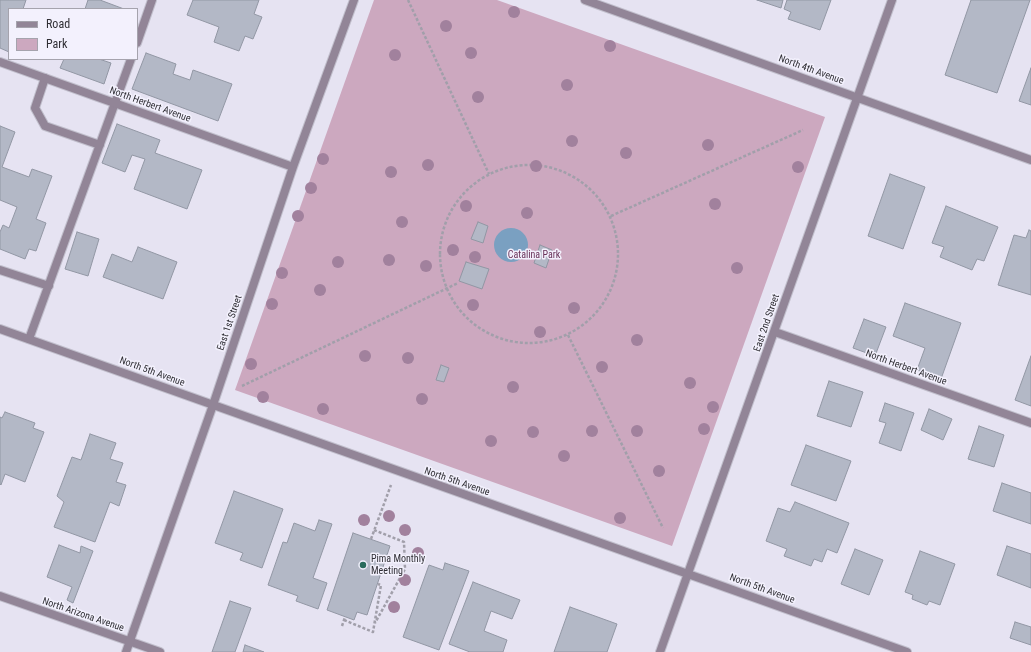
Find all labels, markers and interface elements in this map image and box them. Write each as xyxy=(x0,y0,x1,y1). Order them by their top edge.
legend xyxy=(8,8,138,60)
text: Road xyxy=(46,17,70,31)
text: Park xyxy=(46,37,67,51)
street label: North 4th Avenue xyxy=(777,53,845,87)
street label: North Herbert Avenue xyxy=(108,85,192,125)
park label: Catalina Park xyxy=(508,249,560,261)
street label: East 2nd Street xyxy=(752,293,782,353)
street label: East 1st Street xyxy=(215,294,245,352)
street label: North Herbert Avenue xyxy=(864,348,948,388)
street label: North 5th Avenue xyxy=(118,355,186,389)
street label: North 5th Avenue xyxy=(423,465,491,499)
place label: Pima Monthly Meeting xyxy=(371,553,425,576)
marker: Pima Monthly Meeting xyxy=(358,560,368,570)
street label: North 5th Avenue xyxy=(728,572,796,606)
street label: North Arizona Avenue xyxy=(41,595,125,635)

